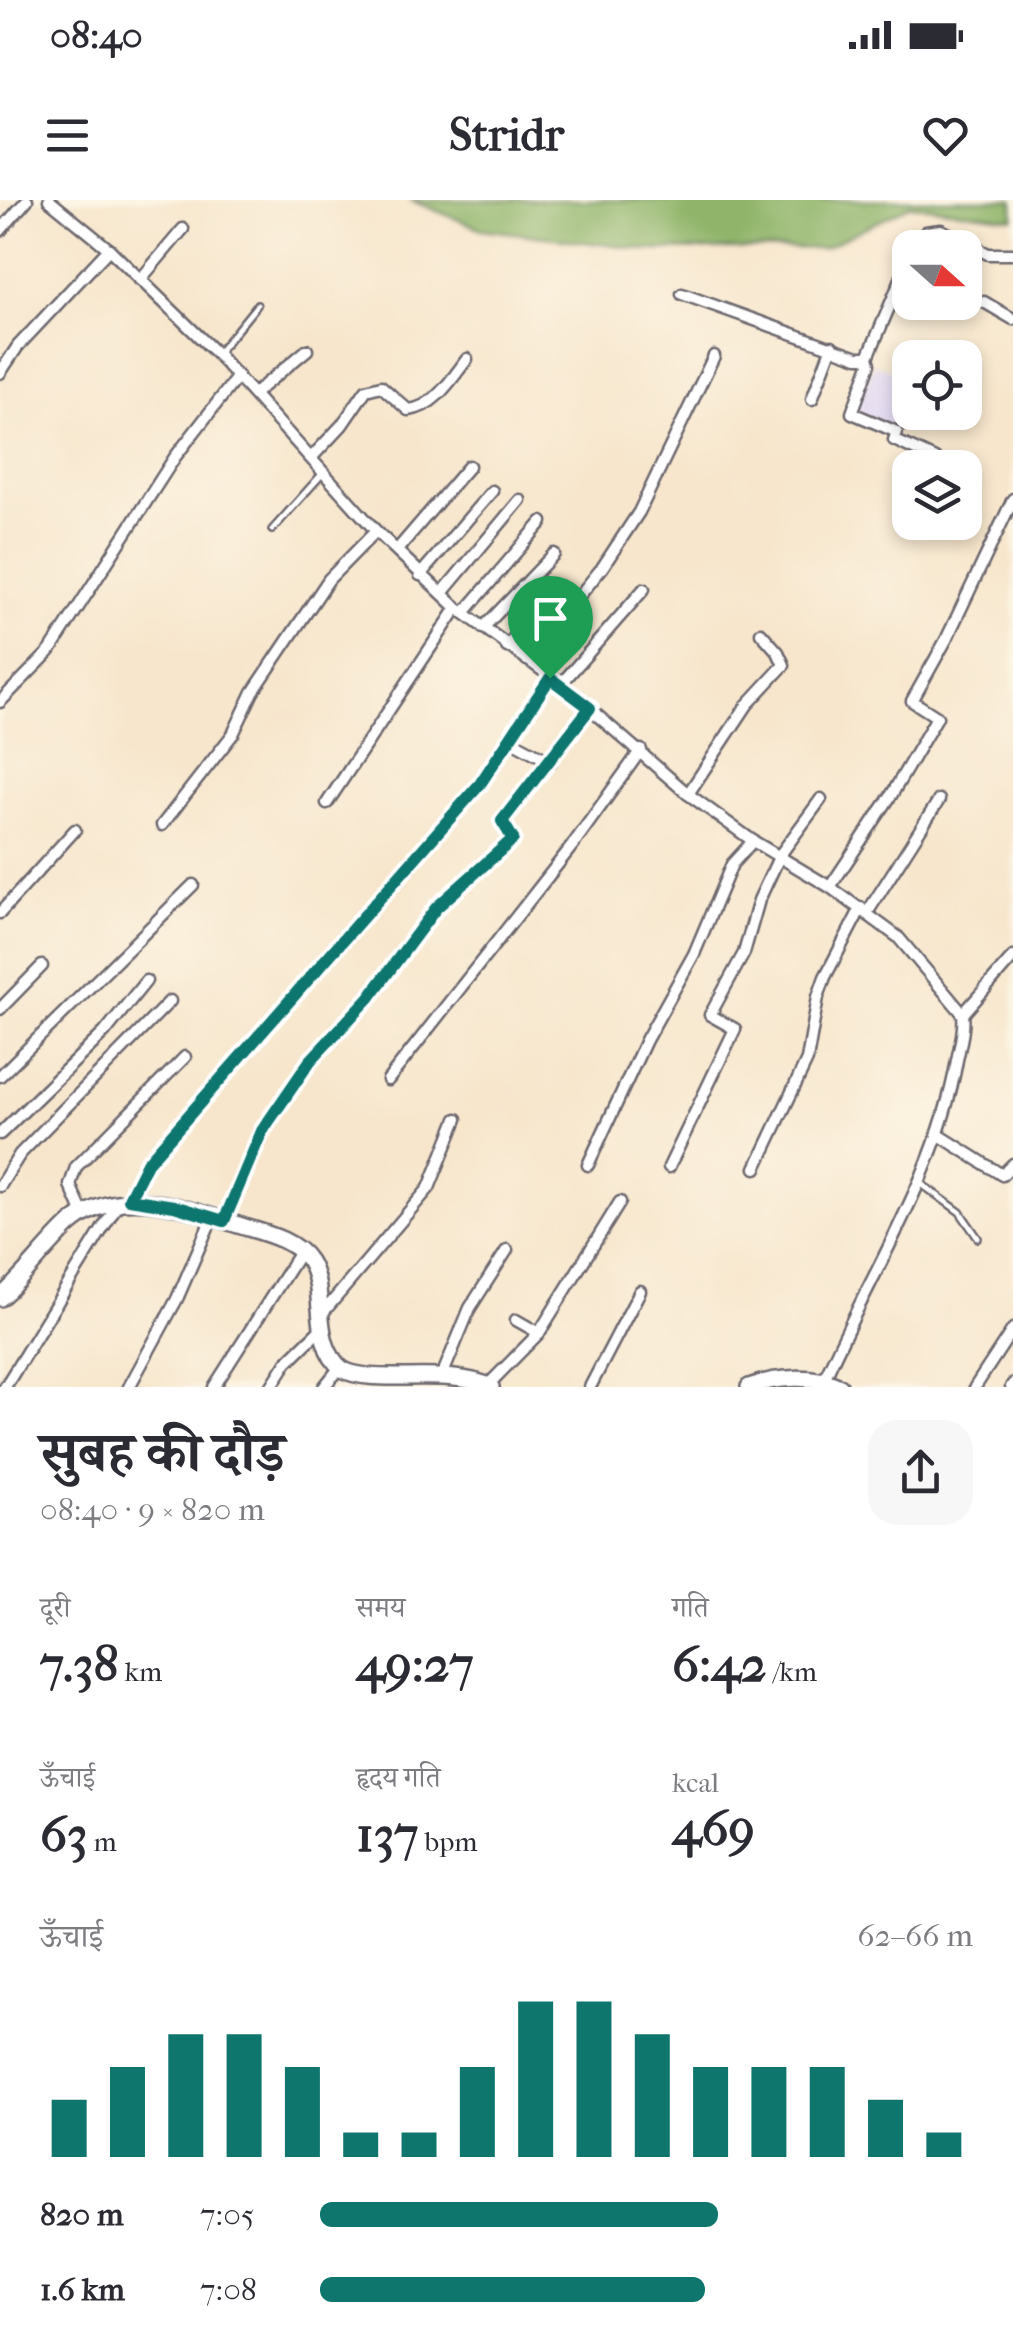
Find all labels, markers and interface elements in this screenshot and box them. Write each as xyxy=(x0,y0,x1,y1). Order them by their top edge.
text: 08:40 xyxy=(50,13,143,58)
icon: menu xyxy=(40,108,95,163)
icon: heart xyxy=(918,108,973,163)
text: Stridr xyxy=(449,109,564,162)
north arrow xyxy=(892,230,982,320)
map controls xyxy=(892,230,982,540)
button: locate xyxy=(892,340,982,430)
button: layers xyxy=(892,450,982,540)
pin xyxy=(508,576,593,679)
icon: arrive xyxy=(523,591,578,646)
button: share xyxy=(868,1420,973,1525)
text: सुबह की दौड़ xyxy=(40,1421,285,1485)
text: 08:40 · 9 × 820 m xyxy=(40,1491,265,1528)
text: दूरी xyxy=(40,1591,70,1624)
text: समय xyxy=(356,1591,405,1624)
text: गति xyxy=(672,1591,709,1624)
text: 7.38 xyxy=(40,1635,119,1694)
text: 49:27 xyxy=(356,1635,474,1694)
text: 6:42 xyxy=(672,1635,766,1694)
text: km xyxy=(119,1655,162,1688)
text: /km xyxy=(766,1655,817,1688)
text: ऊँचाई xyxy=(40,1761,95,1794)
text: हृदय गति xyxy=(356,1761,440,1794)
text: kcal xyxy=(672,1766,719,1799)
text: 469 xyxy=(672,1799,755,1858)
text: 63 xyxy=(40,1805,88,1864)
text: 137 xyxy=(356,1805,418,1864)
text: m xyxy=(88,1825,117,1858)
text: bpm xyxy=(418,1825,478,1858)
text: 62–66 m xyxy=(857,1917,973,1954)
text: ऊँचाई xyxy=(40,1918,103,1955)
text: 820 m xyxy=(40,2196,124,2233)
text: 7:05 xyxy=(200,2196,255,2233)
text: 1.6 km xyxy=(40,2271,125,2308)
text: 7:08 xyxy=(200,2271,257,2308)

